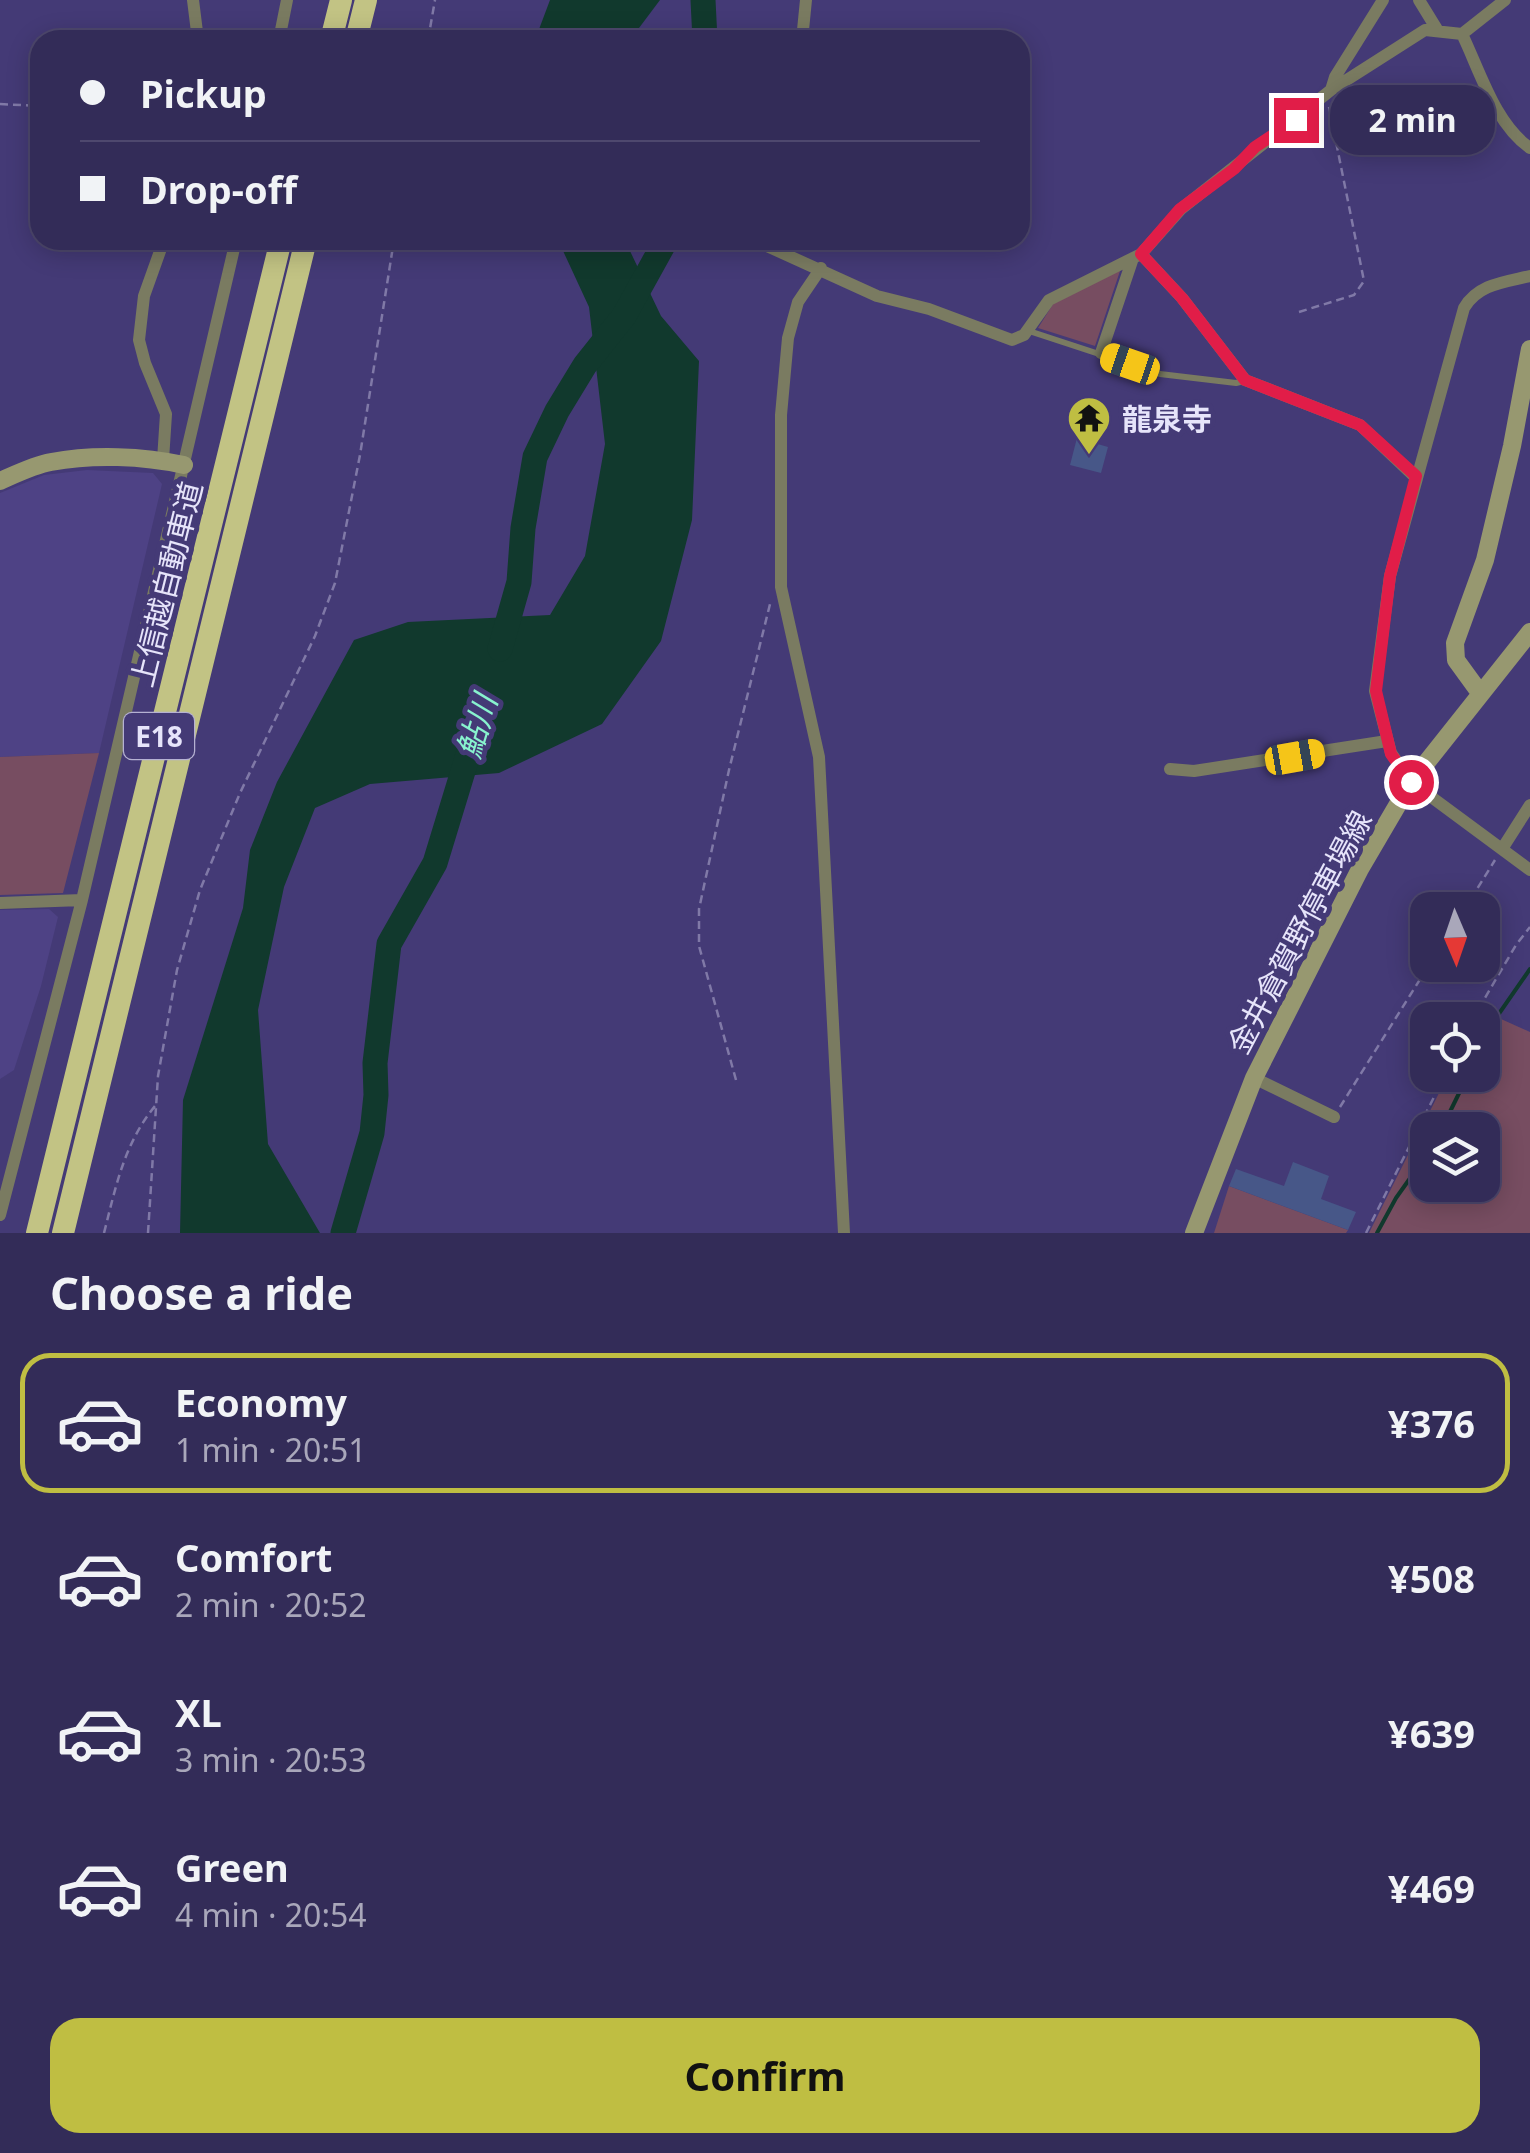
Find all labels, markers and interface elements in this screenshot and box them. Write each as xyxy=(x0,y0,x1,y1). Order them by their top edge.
text: Pickup xyxy=(140,67,267,119)
callout: 2 min xyxy=(1331,85,1496,155)
route end xyxy=(1274,98,1319,143)
text: 2 min xyxy=(1368,98,1457,141)
text: Drop-off xyxy=(140,163,297,215)
car xyxy=(1097,340,1163,388)
temple icon: 龍泉寺 xyxy=(1066,395,1112,456)
place label: 龍泉寺 xyxy=(1122,398,1212,439)
street label: 上信越自動車道 xyxy=(121,477,211,691)
water label: 鮎川 xyxy=(446,686,507,763)
road number: E18 xyxy=(124,713,194,759)
car xyxy=(1263,737,1327,777)
route start xyxy=(1389,760,1434,805)
street label: 金井倉賀野停車場線 xyxy=(1218,803,1380,1061)
north arrow xyxy=(1410,892,1500,982)
map controls xyxy=(1410,892,1500,1202)
button: locate xyxy=(1410,1002,1500,1092)
button: layers xyxy=(1410,1112,1500,1202)
text: Choose a ride xyxy=(50,1262,353,1323)
text: Economy xyxy=(175,1376,347,1428)
icon: car xyxy=(55,1378,145,1468)
text: ¥376 xyxy=(1388,1397,1475,1449)
text: 1 min · 20:51 xyxy=(175,1428,367,1471)
text: Comfort xyxy=(175,1531,332,1583)
icon: car xyxy=(55,1533,145,1623)
text: ¥508 xyxy=(1388,1552,1475,1604)
text: 2 min · 20:52 xyxy=(175,1583,367,1626)
text: XL xyxy=(175,1686,222,1738)
icon: car xyxy=(55,1688,145,1778)
text: ¥639 xyxy=(1388,1707,1475,1759)
text: 3 min · 20:53 xyxy=(175,1738,367,1781)
text: Green xyxy=(175,1841,289,1893)
icon: car xyxy=(55,1843,145,1933)
text: ¥469 xyxy=(1388,1862,1475,1914)
text: 4 min · 20:54 xyxy=(175,1893,367,1936)
button: Confirm xyxy=(50,2018,1480,2133)

